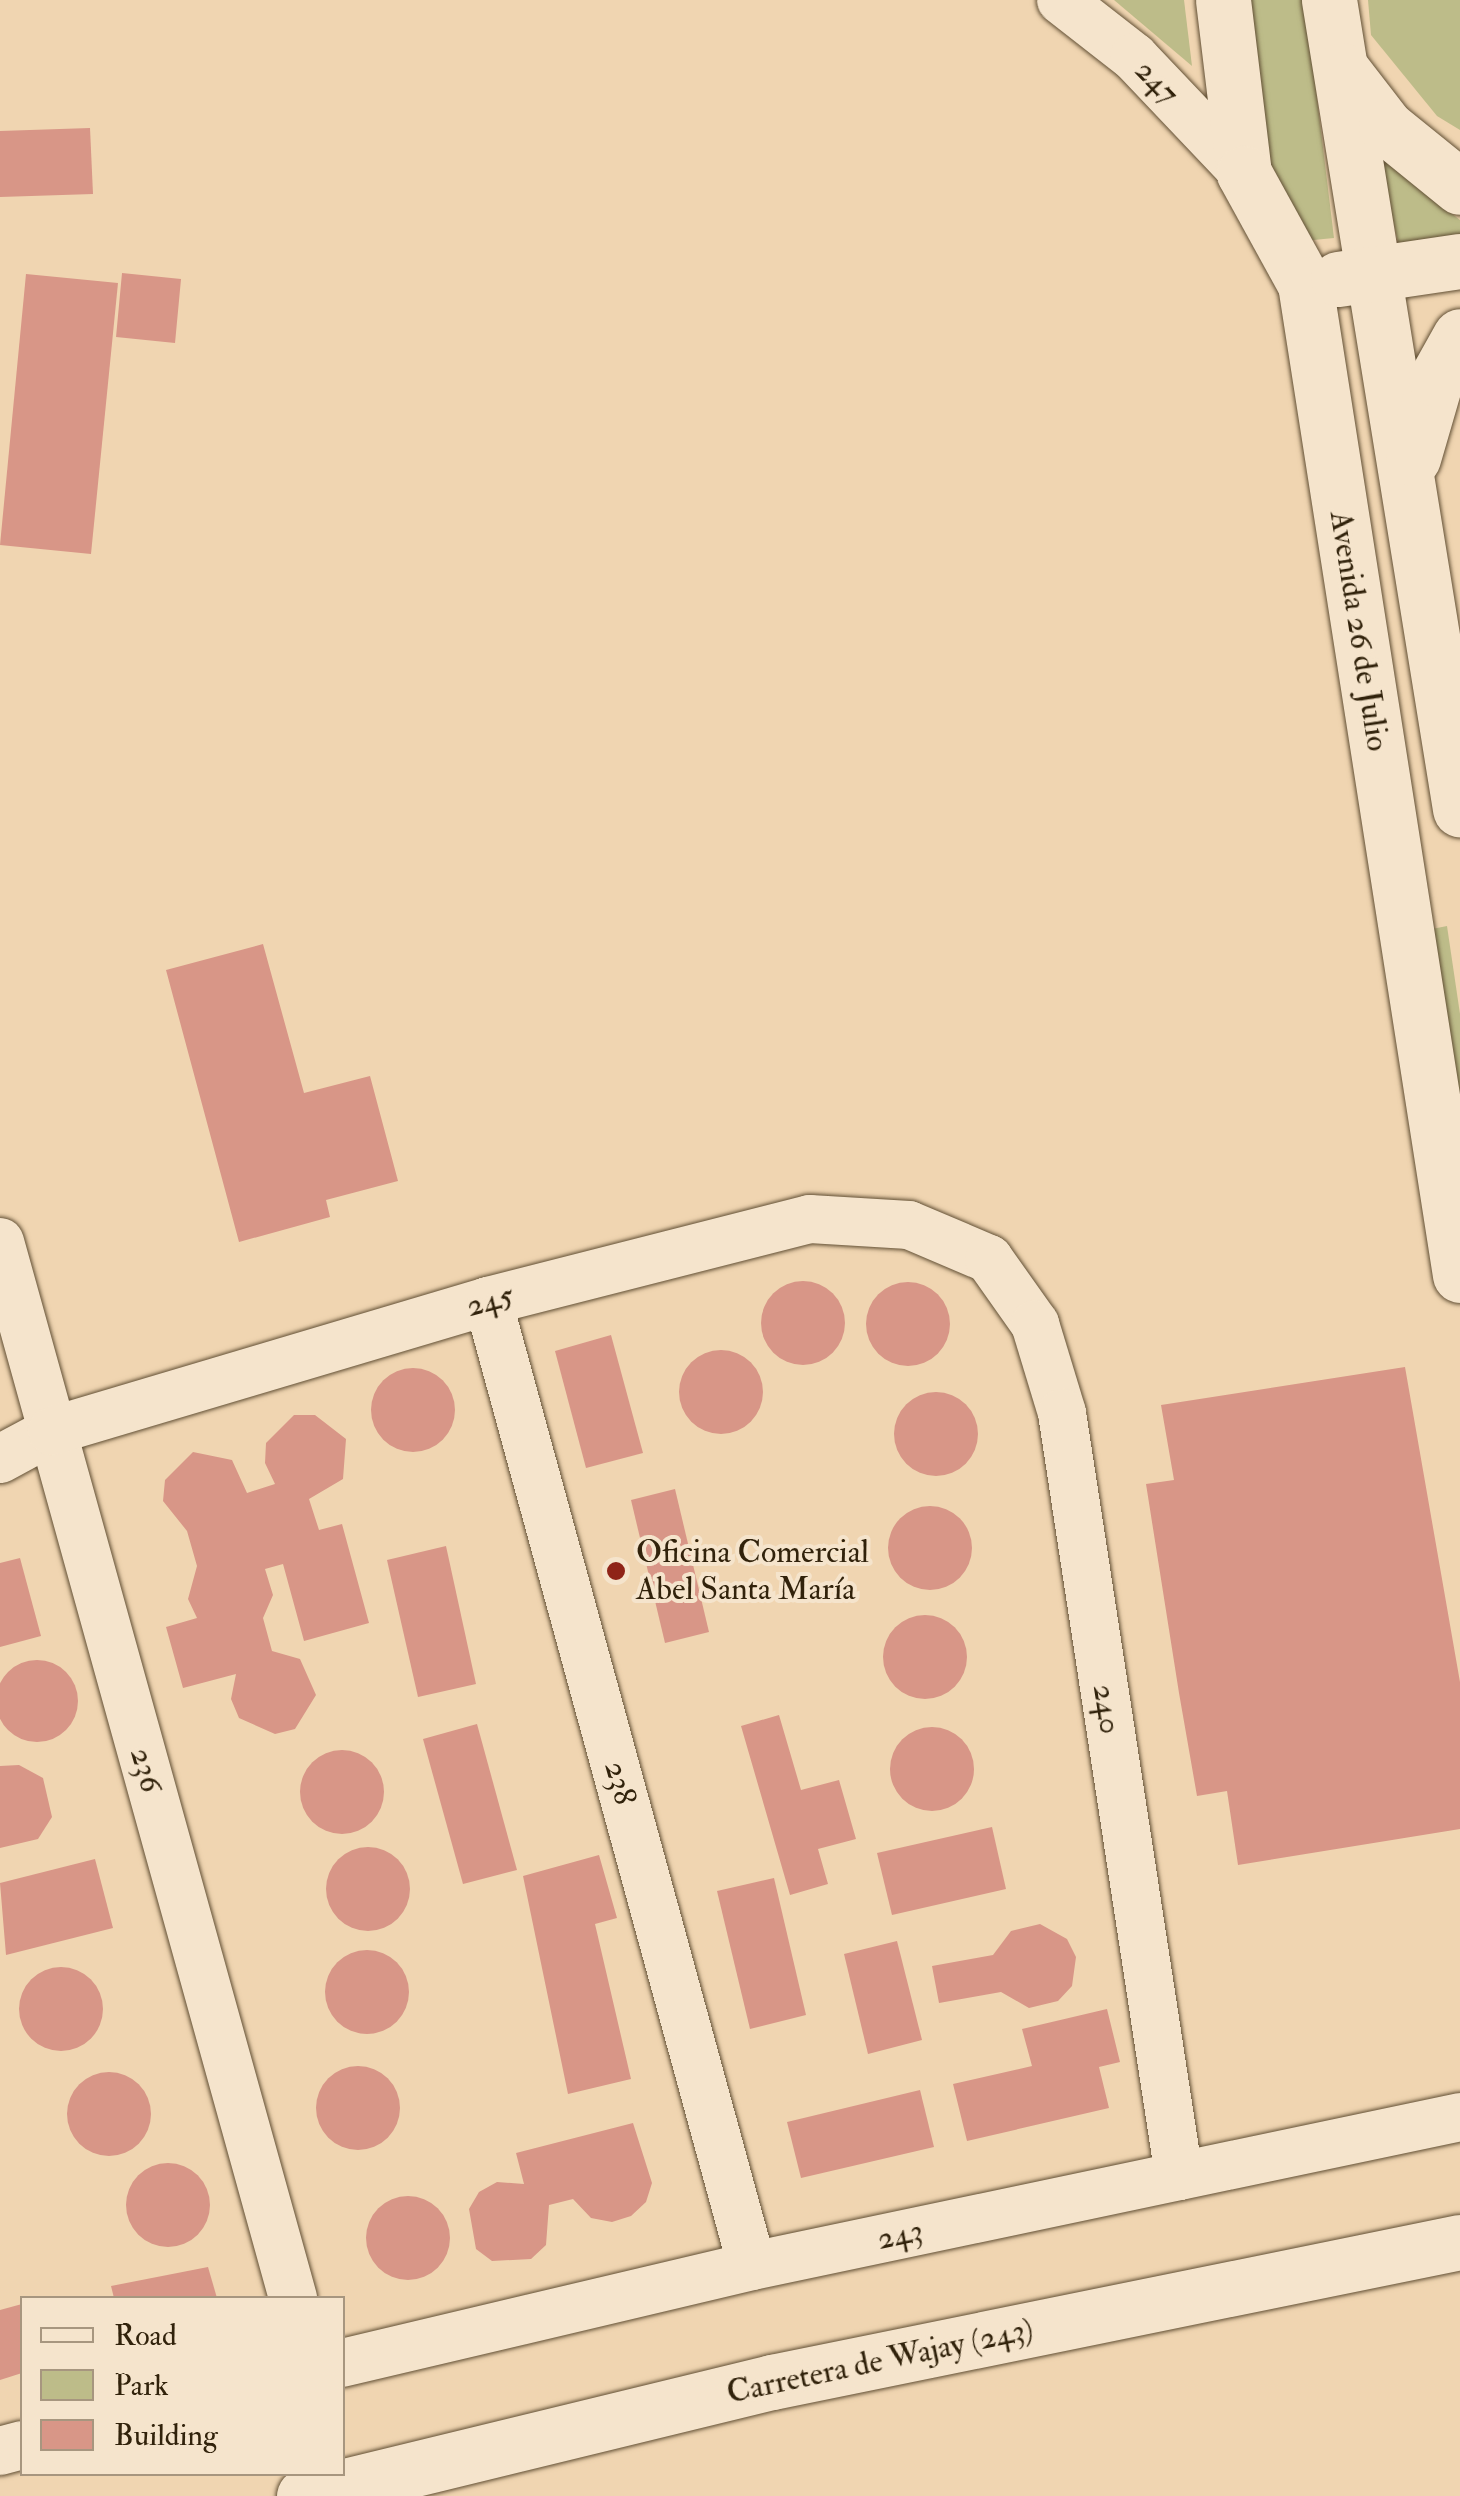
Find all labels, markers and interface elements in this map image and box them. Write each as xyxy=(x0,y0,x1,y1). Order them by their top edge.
street label: 247 xyxy=(1127,52,1187,112)
street label: Avenida 26 de Julio xyxy=(1321,508,1397,754)
street label: 245 xyxy=(462,1276,518,1326)
place label: Oficina Comercial Abel Santa María xyxy=(636,1534,869,1609)
marker: Oficina Comercial Abel Santa María xyxy=(605,1560,627,1582)
street label: 240 xyxy=(1084,1681,1130,1737)
street label: 236 xyxy=(121,1743,171,1797)
street label: 238 xyxy=(596,1757,644,1809)
street label: 243 xyxy=(874,2211,926,2259)
legend xyxy=(20,2296,345,2476)
street label: Carretera de Wajay (243) xyxy=(723,2310,1037,2412)
text: Road xyxy=(114,2317,177,2354)
text: Park xyxy=(114,2367,169,2404)
text: Building xyxy=(114,2417,218,2454)

